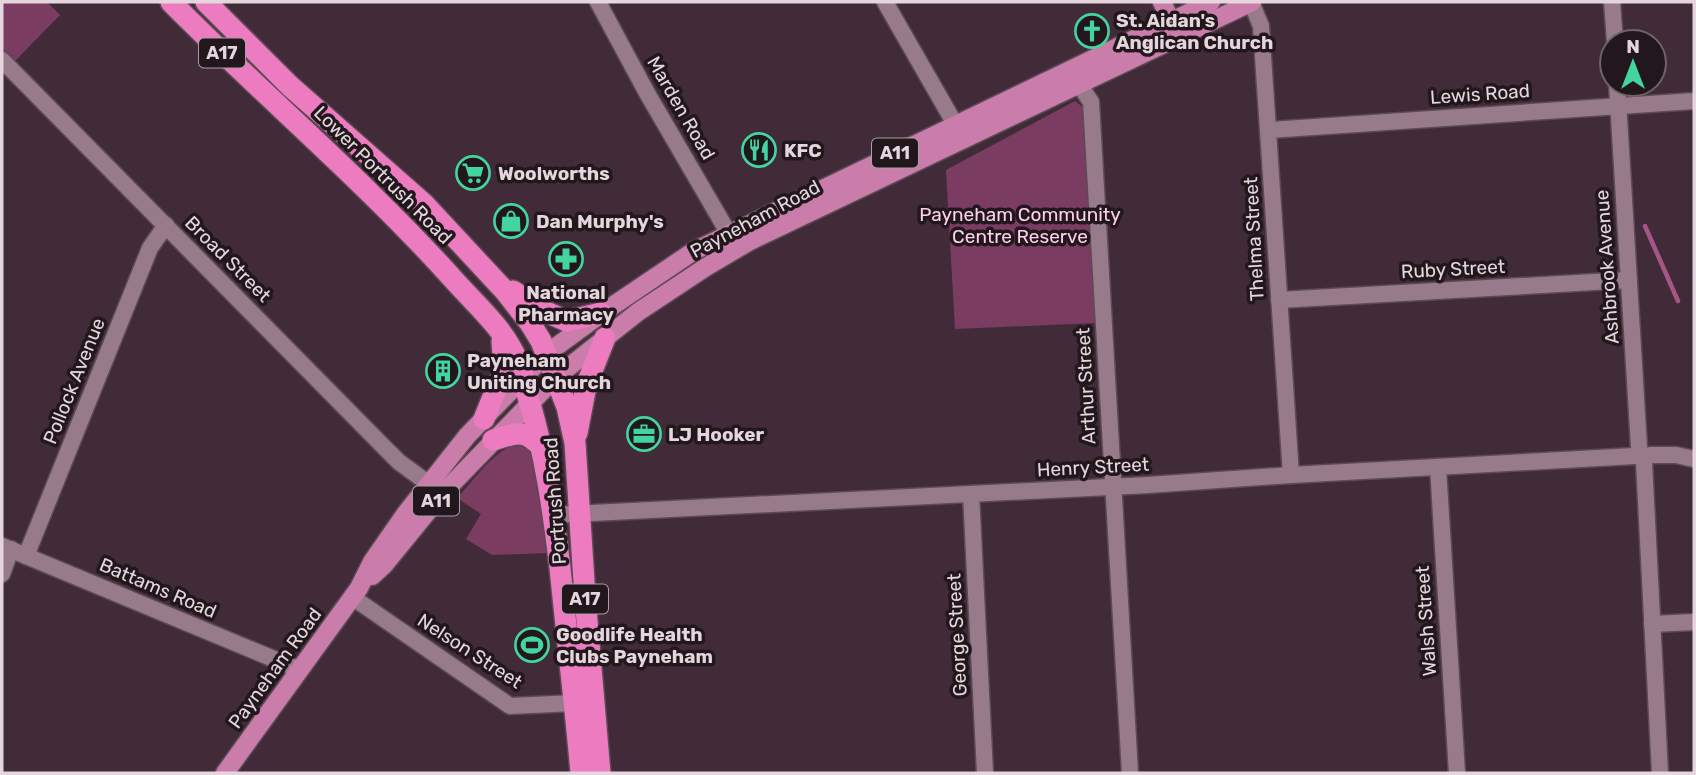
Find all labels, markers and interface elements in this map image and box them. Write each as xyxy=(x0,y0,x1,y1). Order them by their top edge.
place label: St. Aidan's Anglican Church xyxy=(1116,9,1273,54)
church icon: St. Aidan's Anglican Church xyxy=(1073,12,1111,50)
north arrow xyxy=(1598,28,1668,98)
text: N xyxy=(1626,35,1640,58)
road number: A17 xyxy=(199,38,245,68)
street label: Marden Road xyxy=(642,52,720,164)
street label: Lewis Road xyxy=(1429,79,1531,109)
street label: Lower Portrush Road xyxy=(309,101,457,249)
restaurant icon: KFC xyxy=(740,131,778,169)
road number: A11 xyxy=(872,138,918,168)
place label: KFC xyxy=(784,139,822,162)
supermarket icon: Woolworths xyxy=(454,154,492,192)
place label: Woolworths xyxy=(498,162,610,185)
street label: Payneham Road xyxy=(686,175,824,263)
street label: Thelma Street xyxy=(1239,176,1269,302)
street label: Ashbrook Avenue xyxy=(1590,189,1624,345)
shop icon: Dan Murphy's xyxy=(492,202,530,240)
park label: Payneham Community Centre Reserve xyxy=(919,203,1121,248)
place label: Dan Murphy's xyxy=(536,210,664,233)
street label: Broad Street xyxy=(180,211,276,307)
pharmacy icon: National Pharmacy xyxy=(547,240,585,278)
street label: Ruby Street xyxy=(1400,255,1506,283)
place label: National Pharmacy xyxy=(518,281,615,326)
street label: Pollock Avenue xyxy=(38,315,110,447)
street label: Arthur Street xyxy=(1071,327,1101,445)
place label: Payneham Uniting Church xyxy=(467,349,611,394)
building icon: Payneham Uniting Church xyxy=(424,352,462,390)
office icon: LJ Hooker xyxy=(625,415,663,453)
place label: LJ Hooker xyxy=(668,423,764,446)
street label: Portrush Road xyxy=(539,437,571,565)
street label: Henry Street xyxy=(1036,453,1150,481)
road number: A11 xyxy=(413,486,459,516)
street label: Battams Road xyxy=(96,553,220,623)
street label: Walsh Street xyxy=(1411,564,1441,677)
street label: George Street xyxy=(942,572,972,697)
road number: A17 xyxy=(562,584,608,614)
street label: Payneham Road xyxy=(224,603,326,733)
street label: Nelson Street xyxy=(413,609,527,694)
place label: Goodlife Health Clubs Payneham xyxy=(556,623,713,668)
sports icon: Goodlife Health Clubs Payneham xyxy=(513,626,551,664)

